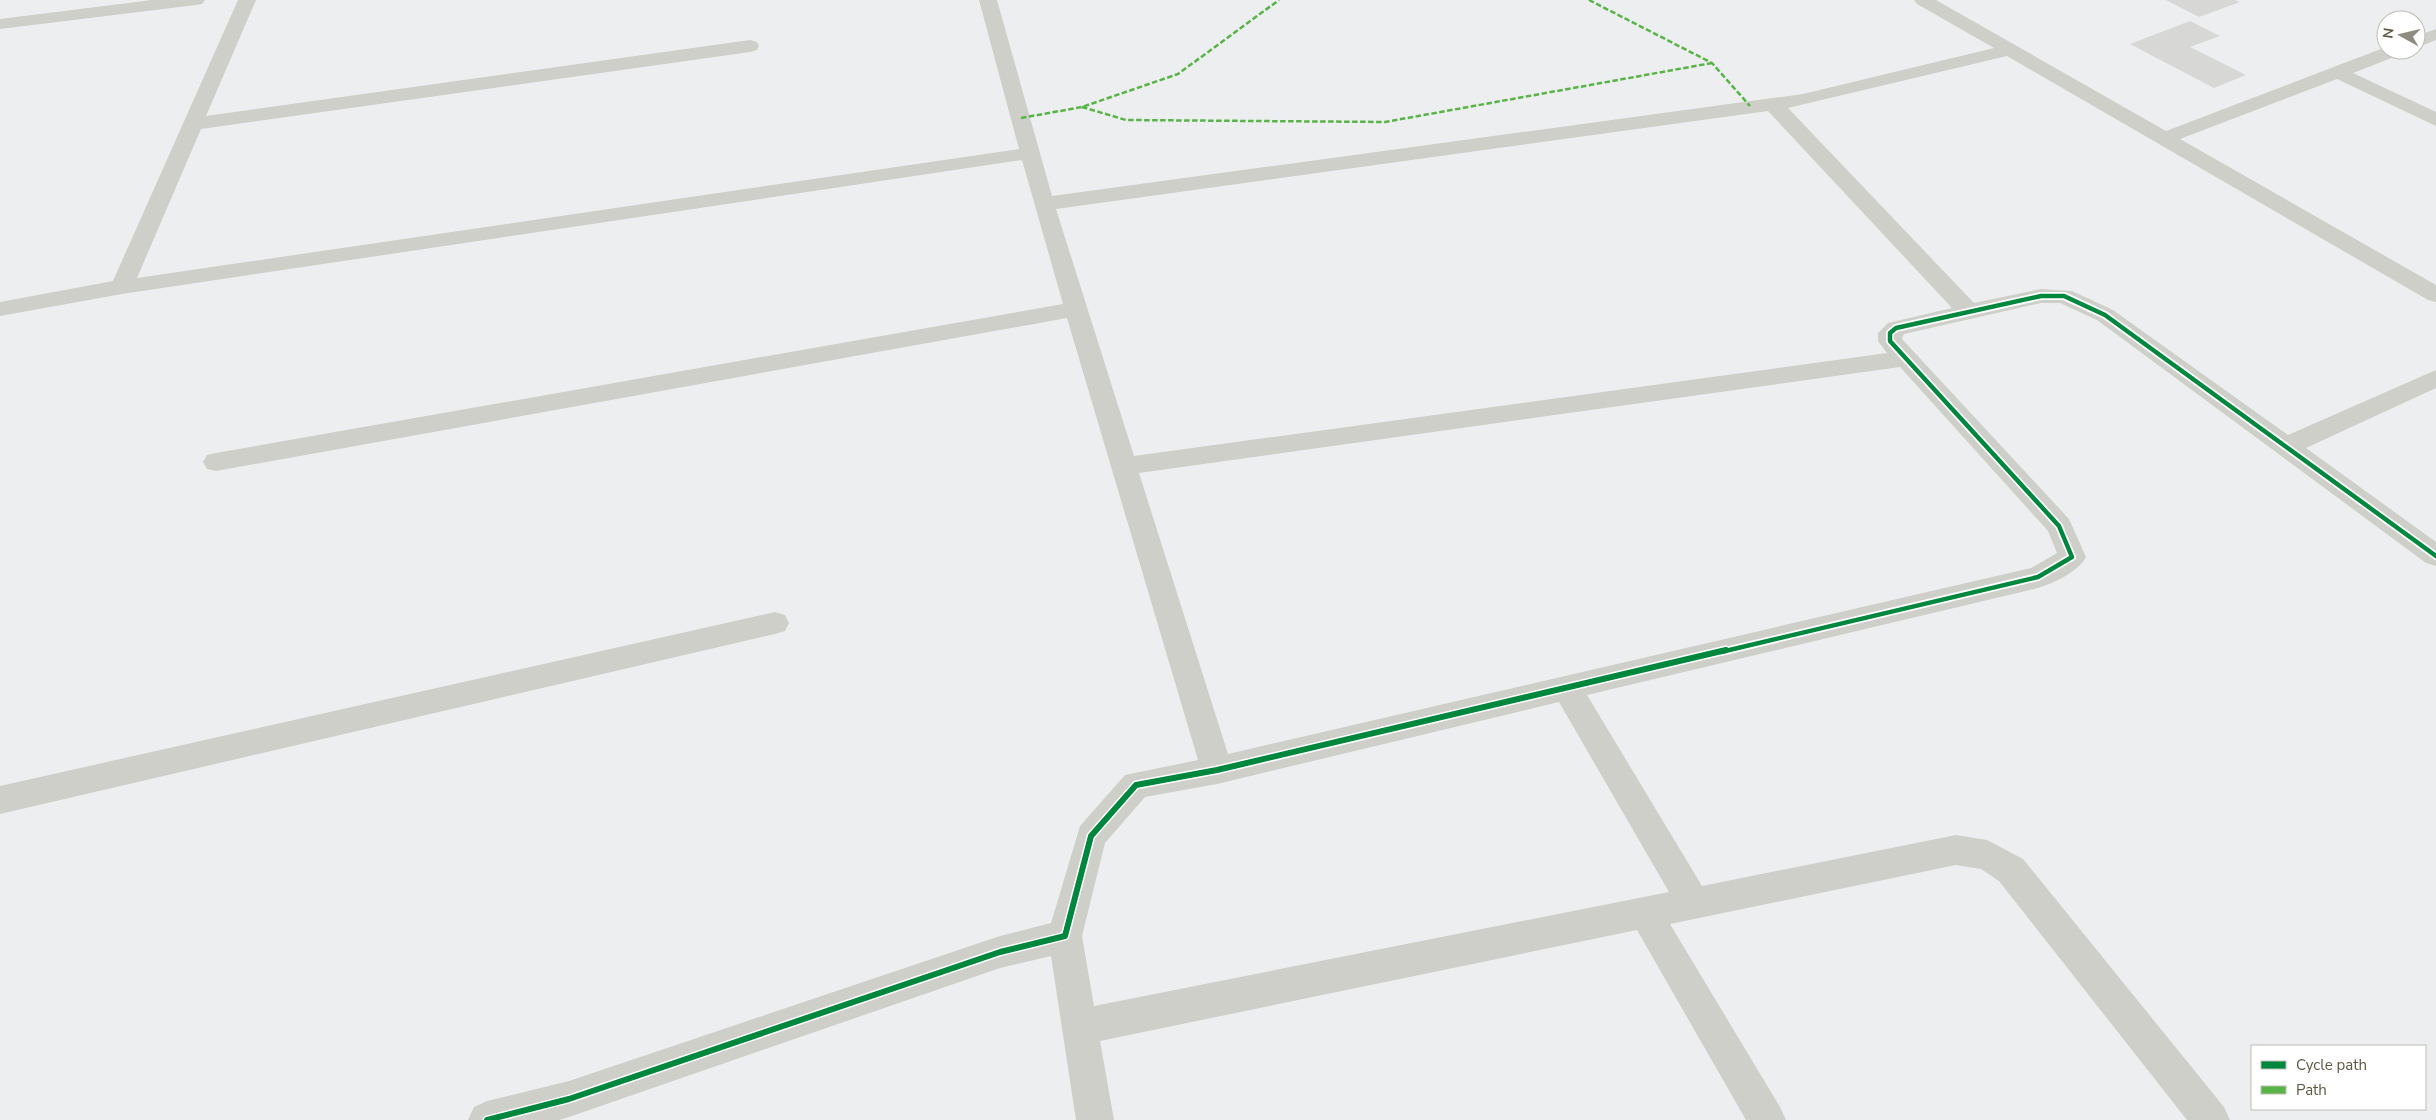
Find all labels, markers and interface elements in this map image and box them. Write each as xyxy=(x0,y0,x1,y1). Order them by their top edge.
north arrow xyxy=(2376,10,2426,60)
text: N xyxy=(2378,27,2399,40)
legend xyxy=(2251,1045,2426,1110)
text: Cycle path xyxy=(2296,1055,2367,1075)
text: Path xyxy=(2296,1080,2327,1100)

